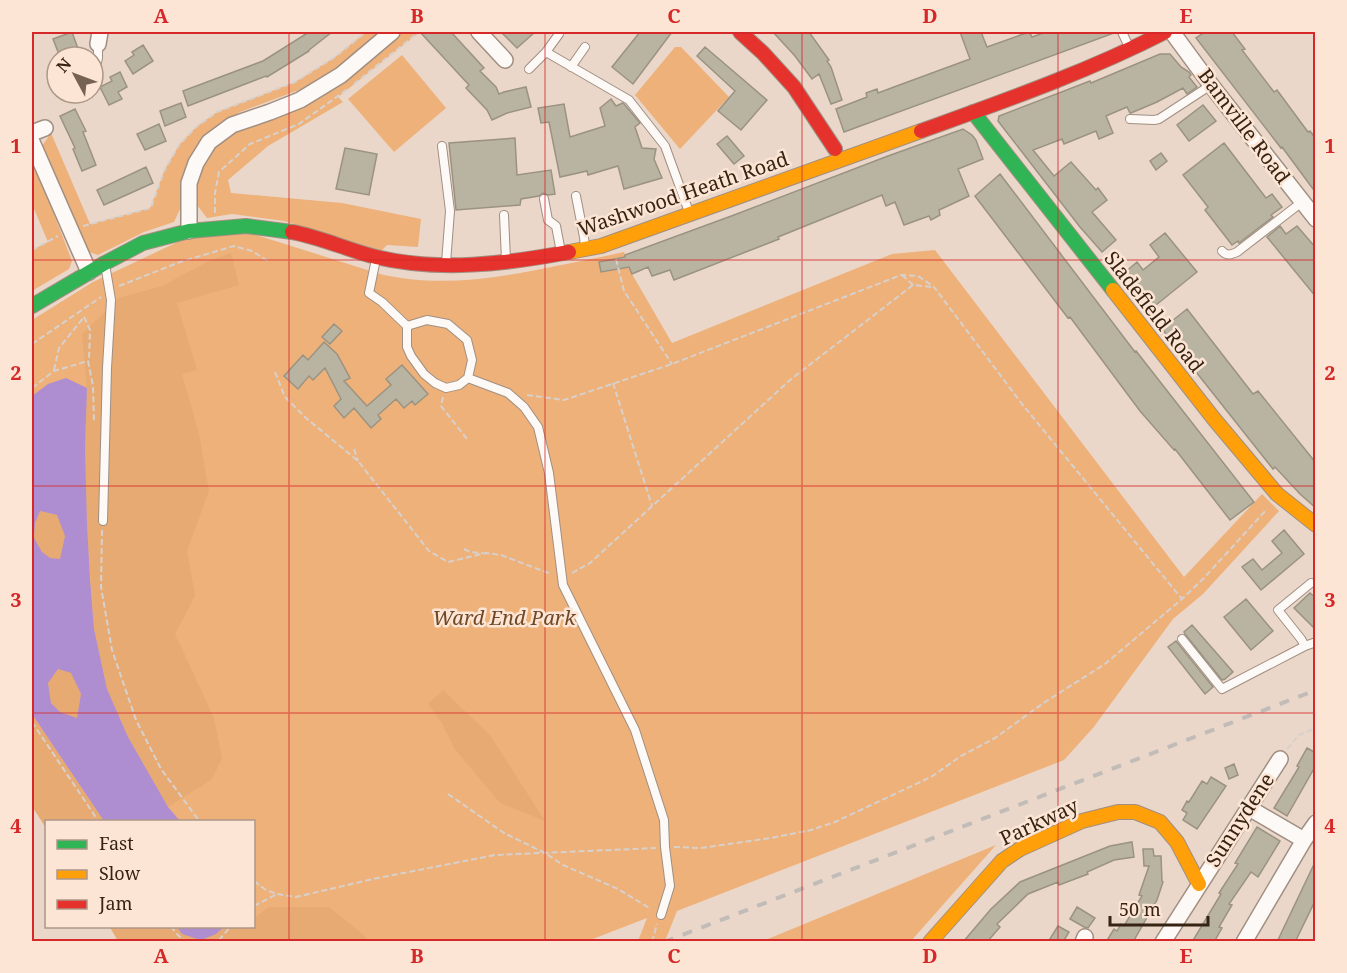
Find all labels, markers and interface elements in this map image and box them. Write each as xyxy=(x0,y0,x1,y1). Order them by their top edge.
text: A xyxy=(153,2,169,29)
text: B xyxy=(410,2,424,29)
text: C xyxy=(667,2,681,29)
text: D xyxy=(922,2,938,29)
text: E xyxy=(1179,2,1193,29)
north arrow xyxy=(45,45,105,105)
text: N xyxy=(51,53,76,77)
street label: Bamville Road xyxy=(1192,63,1297,189)
text: 1 xyxy=(10,132,22,159)
text: 1 xyxy=(1324,132,1336,159)
street label: Washwood Heath Road xyxy=(574,145,792,242)
street label: Sladefield Road xyxy=(1098,245,1210,378)
text: 2 xyxy=(10,359,22,386)
text: 2 xyxy=(1324,359,1336,386)
text: 3 xyxy=(10,586,22,613)
text: 3 xyxy=(1324,586,1336,613)
park label: Ward End Park xyxy=(432,604,576,631)
street label: Sunnydene xyxy=(1199,768,1280,872)
street label: Parkway xyxy=(995,791,1083,852)
text: 4 xyxy=(10,812,22,839)
text: 4 xyxy=(1324,812,1336,839)
legend xyxy=(45,820,255,928)
text: Fast xyxy=(99,831,134,855)
text: Slow xyxy=(99,861,141,885)
scale bar xyxy=(1110,889,1208,927)
text: Jam xyxy=(98,891,133,915)
text: 50 m xyxy=(1119,897,1161,921)
text: A xyxy=(153,942,169,969)
text: B xyxy=(410,942,424,969)
text: C xyxy=(667,942,681,969)
text: D xyxy=(922,942,938,969)
text: E xyxy=(1179,942,1193,969)

